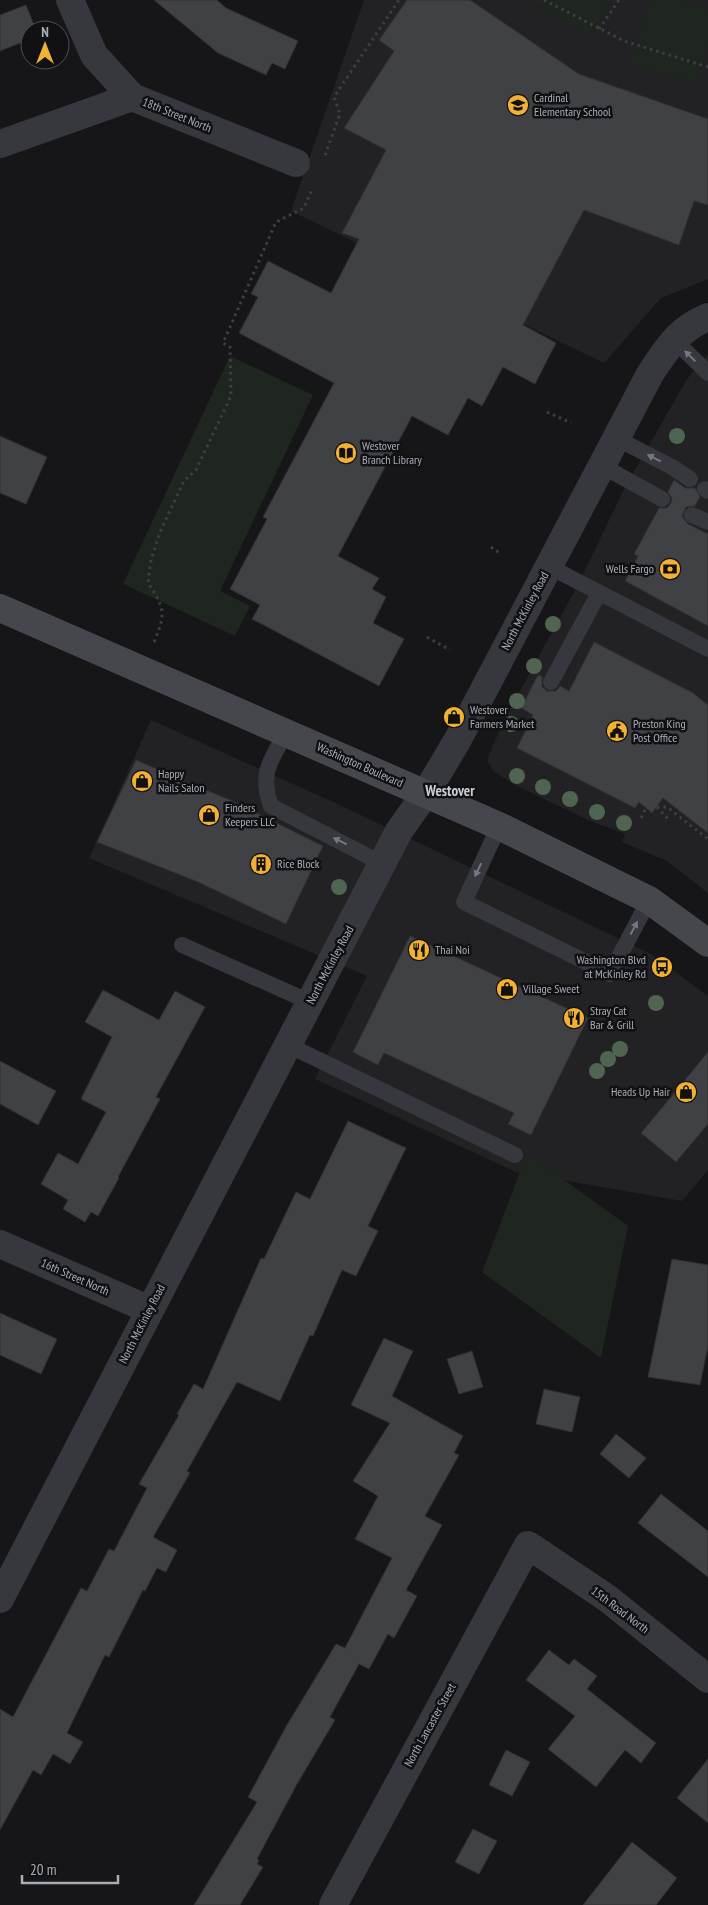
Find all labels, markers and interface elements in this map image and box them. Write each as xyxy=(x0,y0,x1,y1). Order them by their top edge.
north arrow xyxy=(20,20,70,70)
text: N xyxy=(41,23,49,41)
place label: Cardinal Elementary School xyxy=(534,90,611,119)
school or university icon: Cardinal Elementary School xyxy=(506,93,530,117)
street label: 18th Street North xyxy=(140,94,214,135)
one-way arrow xyxy=(685,350,697,362)
place label: Westover Branch Library xyxy=(362,438,422,467)
library icon: Westover Branch Library xyxy=(334,441,358,465)
one-way arrow xyxy=(647,454,661,462)
bank icon: Wells Fargo xyxy=(658,557,682,581)
place label: Wells Fargo xyxy=(606,561,654,576)
street label: North McKinley Road xyxy=(498,569,552,653)
place label: Westover Farmers Market xyxy=(470,702,535,731)
shop icon: Westover Farmers Market xyxy=(442,705,466,729)
place label: Preston King Post Office xyxy=(633,716,686,745)
public building icon: Preston King Post Office xyxy=(605,719,629,743)
street label: Washington Boulevard xyxy=(315,739,406,790)
place label: Happy Nails Salon xyxy=(158,766,204,795)
shop icon: Happy Nails Salon xyxy=(130,769,154,793)
district label: Westover xyxy=(424,781,475,800)
place label: Finders Keepers LLC xyxy=(225,800,276,829)
shop icon: Finders Keepers LLC xyxy=(197,803,221,827)
one-way arrow xyxy=(333,837,347,845)
building icon: Rice Block xyxy=(249,852,273,876)
place label: Rice Block xyxy=(277,856,320,871)
one-way arrow xyxy=(474,863,482,877)
one-way arrow xyxy=(630,920,638,935)
street label: North McKinley Road xyxy=(303,923,357,1007)
restaurant icon: Thai Noi xyxy=(407,938,431,962)
place label: Thai Noi xyxy=(435,942,470,957)
place label: Washington Blvd at McKinley Rd xyxy=(577,952,646,981)
bus stop icon: Washington Blvd at McKinley Rd xyxy=(650,955,674,979)
shop icon: Village Sweet xyxy=(495,977,519,1001)
place label: Village Sweet xyxy=(522,981,580,996)
place label: Stray Cat Bar & Grill xyxy=(590,1003,634,1032)
restaurant icon: Stray Cat Bar & Grill xyxy=(562,1006,586,1030)
shop icon: Heads Up Hair xyxy=(674,1080,698,1104)
place label: Heads Up Hair xyxy=(611,1084,671,1099)
street label: 16th Street North xyxy=(39,1255,112,1298)
street label: North McKinley Road xyxy=(115,1282,168,1366)
street label: 15th Road North xyxy=(588,1583,652,1636)
street label: North Lancaster Street xyxy=(400,1680,459,1769)
scale bar xyxy=(22,1852,119,1884)
text: 20 m xyxy=(30,1860,56,1879)

